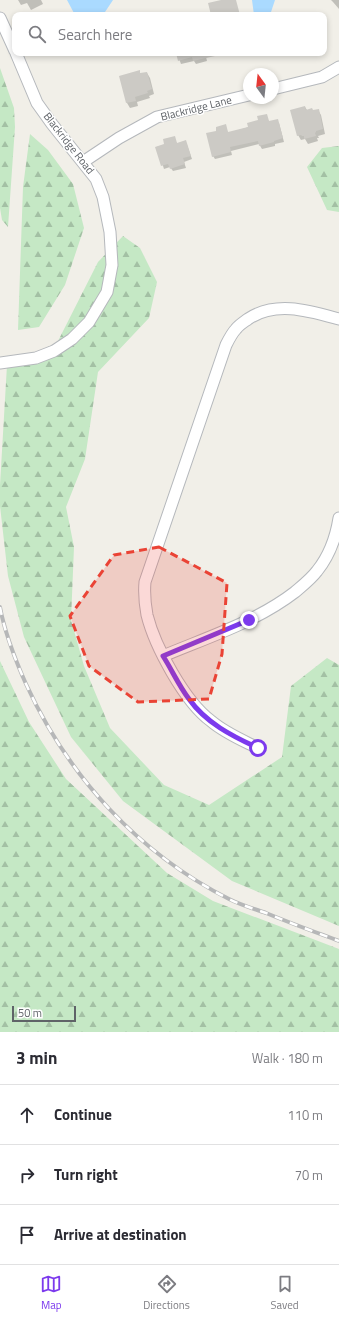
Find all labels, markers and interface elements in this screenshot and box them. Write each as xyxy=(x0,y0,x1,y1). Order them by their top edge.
search box xyxy=(12,12,327,56)
icon: search xyxy=(26,23,48,45)
text: Search here xyxy=(58,23,132,46)
north arrow xyxy=(243,68,279,104)
street label: Blackridge Lane xyxy=(159,91,234,125)
street label: Blackridge Road xyxy=(40,109,98,177)
route end xyxy=(240,611,258,629)
route start xyxy=(249,739,267,757)
scale bar xyxy=(12,1004,76,1023)
text: 50 m xyxy=(18,1005,42,1021)
text: 3 min xyxy=(16,1045,57,1071)
text: Walk · 180 m xyxy=(252,1048,323,1068)
text: Continue xyxy=(54,1103,112,1126)
icon: ahead xyxy=(16,1104,38,1126)
text: 110 m xyxy=(287,1105,323,1125)
text: Turn right xyxy=(54,1163,118,1186)
icon: right xyxy=(16,1164,38,1186)
text: 70 m xyxy=(295,1165,323,1185)
text: Arrive at destination xyxy=(54,1223,187,1246)
icon: arrive xyxy=(16,1224,38,1246)
tab: Map xyxy=(40,1273,62,1313)
tab: Directions xyxy=(143,1273,190,1313)
tab: Saved xyxy=(271,1273,299,1313)

